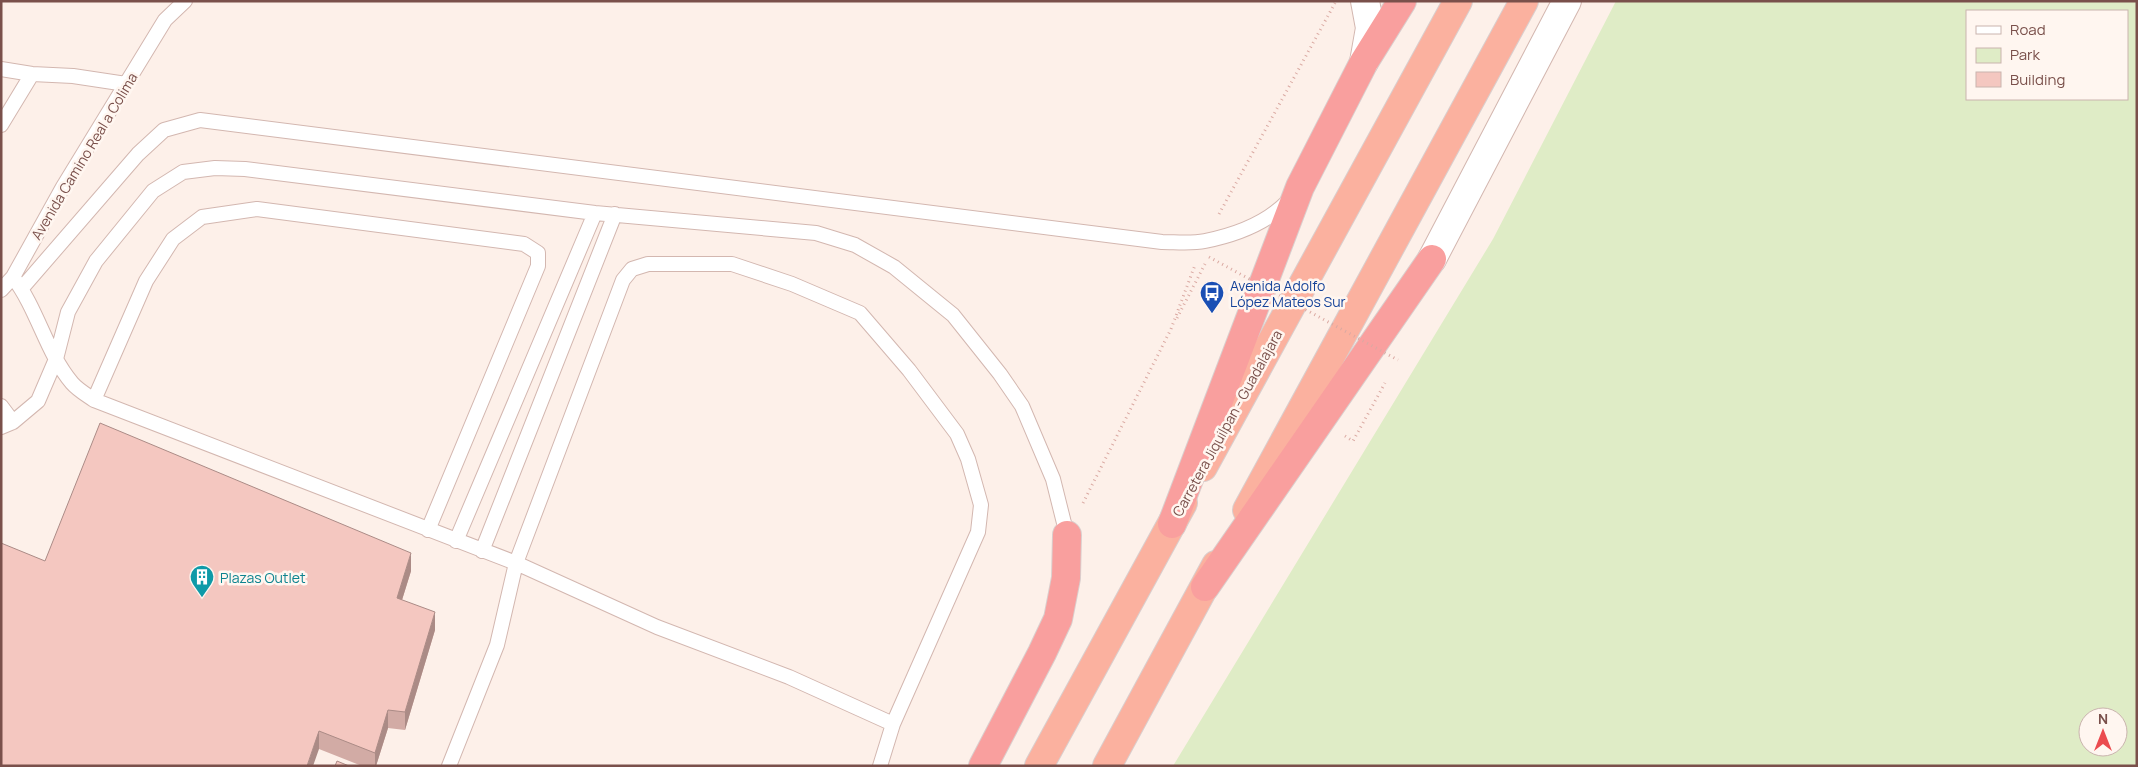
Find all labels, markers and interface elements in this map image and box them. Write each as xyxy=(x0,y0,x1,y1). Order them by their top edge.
legend xyxy=(1966,10,2128,100)
text: Road xyxy=(2010,19,2046,40)
text: Park xyxy=(2010,44,2040,65)
street label: Avenida Camino Real a Colima xyxy=(27,69,141,243)
text: Building xyxy=(2010,69,2065,90)
place label: Avenida Adolfo López Mateos Sur xyxy=(1230,276,1346,311)
bus stop icon: Avenida Adolfo López Mateos Sur xyxy=(1199,280,1225,314)
street label: Carretera Jiquilpan - Guadalajara xyxy=(1168,326,1286,520)
building icon: Plazas Outlet xyxy=(189,564,215,598)
place label: Plazas Outlet xyxy=(220,568,306,587)
north arrow xyxy=(2078,707,2128,757)
text: N xyxy=(2098,709,2108,728)

